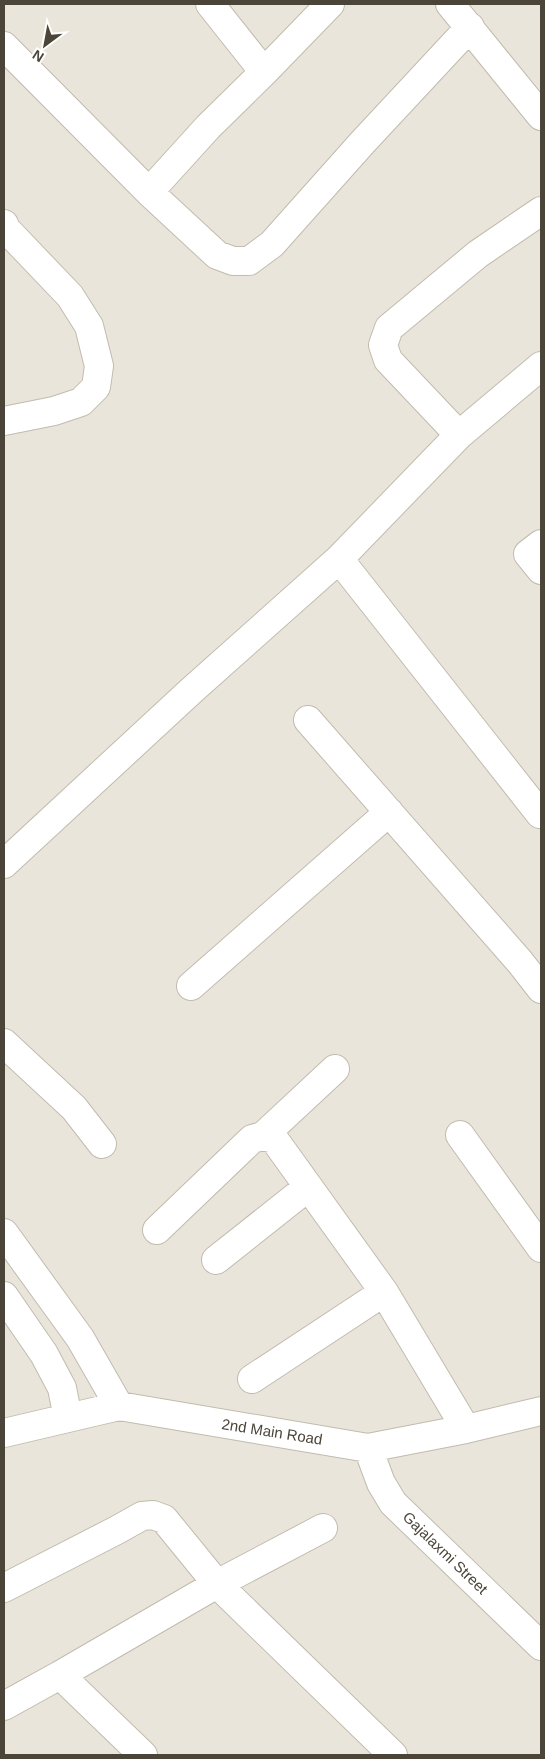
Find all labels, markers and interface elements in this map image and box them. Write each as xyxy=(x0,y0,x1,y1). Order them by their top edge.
north arrow xyxy=(20,20,70,70)
text: N xyxy=(30,47,47,65)
street label: 2nd Main Road xyxy=(221,1415,324,1448)
street label: Gajalaxmi Street xyxy=(400,1508,492,1598)

